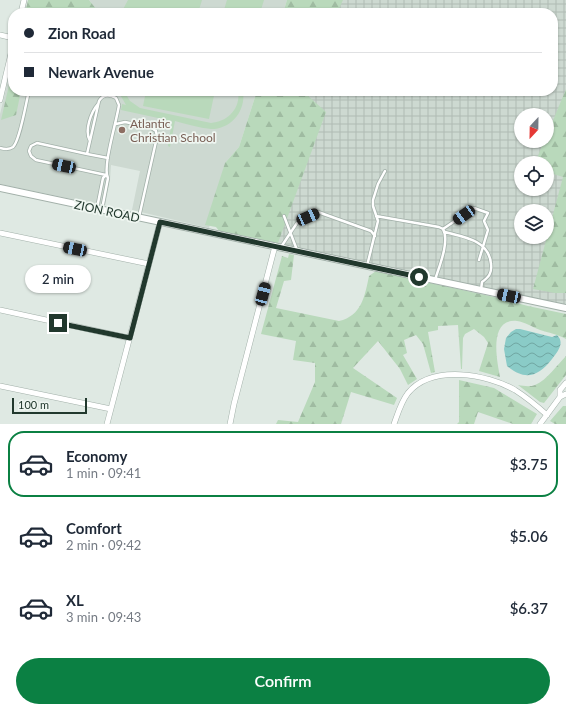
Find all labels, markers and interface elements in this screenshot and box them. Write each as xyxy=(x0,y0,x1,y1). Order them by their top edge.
text: Zion Road xyxy=(48,24,115,42)
text: Newark Avenue xyxy=(48,63,154,81)
north arrow xyxy=(514,108,554,148)
map controls xyxy=(514,108,554,244)
place label: Atlantic Christian School xyxy=(130,116,216,145)
marker: Atlantic Christian School xyxy=(117,125,127,135)
button: locate xyxy=(514,156,554,196)
car xyxy=(51,158,77,174)
street label: ZION ROAD xyxy=(73,197,141,225)
car xyxy=(451,203,477,227)
button: layers xyxy=(514,204,554,244)
car xyxy=(295,207,321,227)
car xyxy=(62,241,88,257)
callout: 2 min xyxy=(25,265,91,293)
route start xyxy=(410,268,428,286)
text: 2 min xyxy=(42,271,74,287)
car xyxy=(254,281,272,307)
car xyxy=(496,288,522,304)
route end xyxy=(49,314,67,332)
scale bar xyxy=(12,396,87,415)
text: 100 m xyxy=(18,398,49,411)
icon: car xyxy=(18,446,54,482)
text: Economy xyxy=(66,447,127,465)
text: $3.75 xyxy=(510,455,548,473)
text: 1 min · 09:41 xyxy=(66,465,141,481)
icon: car xyxy=(18,518,54,554)
text: Comfort xyxy=(66,519,122,537)
text: $5.06 xyxy=(510,527,548,545)
text: 2 min · 09:42 xyxy=(66,537,141,553)
icon: car xyxy=(18,590,54,626)
text: XL xyxy=(66,591,84,609)
text: $6.37 xyxy=(510,599,548,617)
text: 3 min · 09:43 xyxy=(66,609,141,625)
button: Confirm xyxy=(16,658,550,704)

